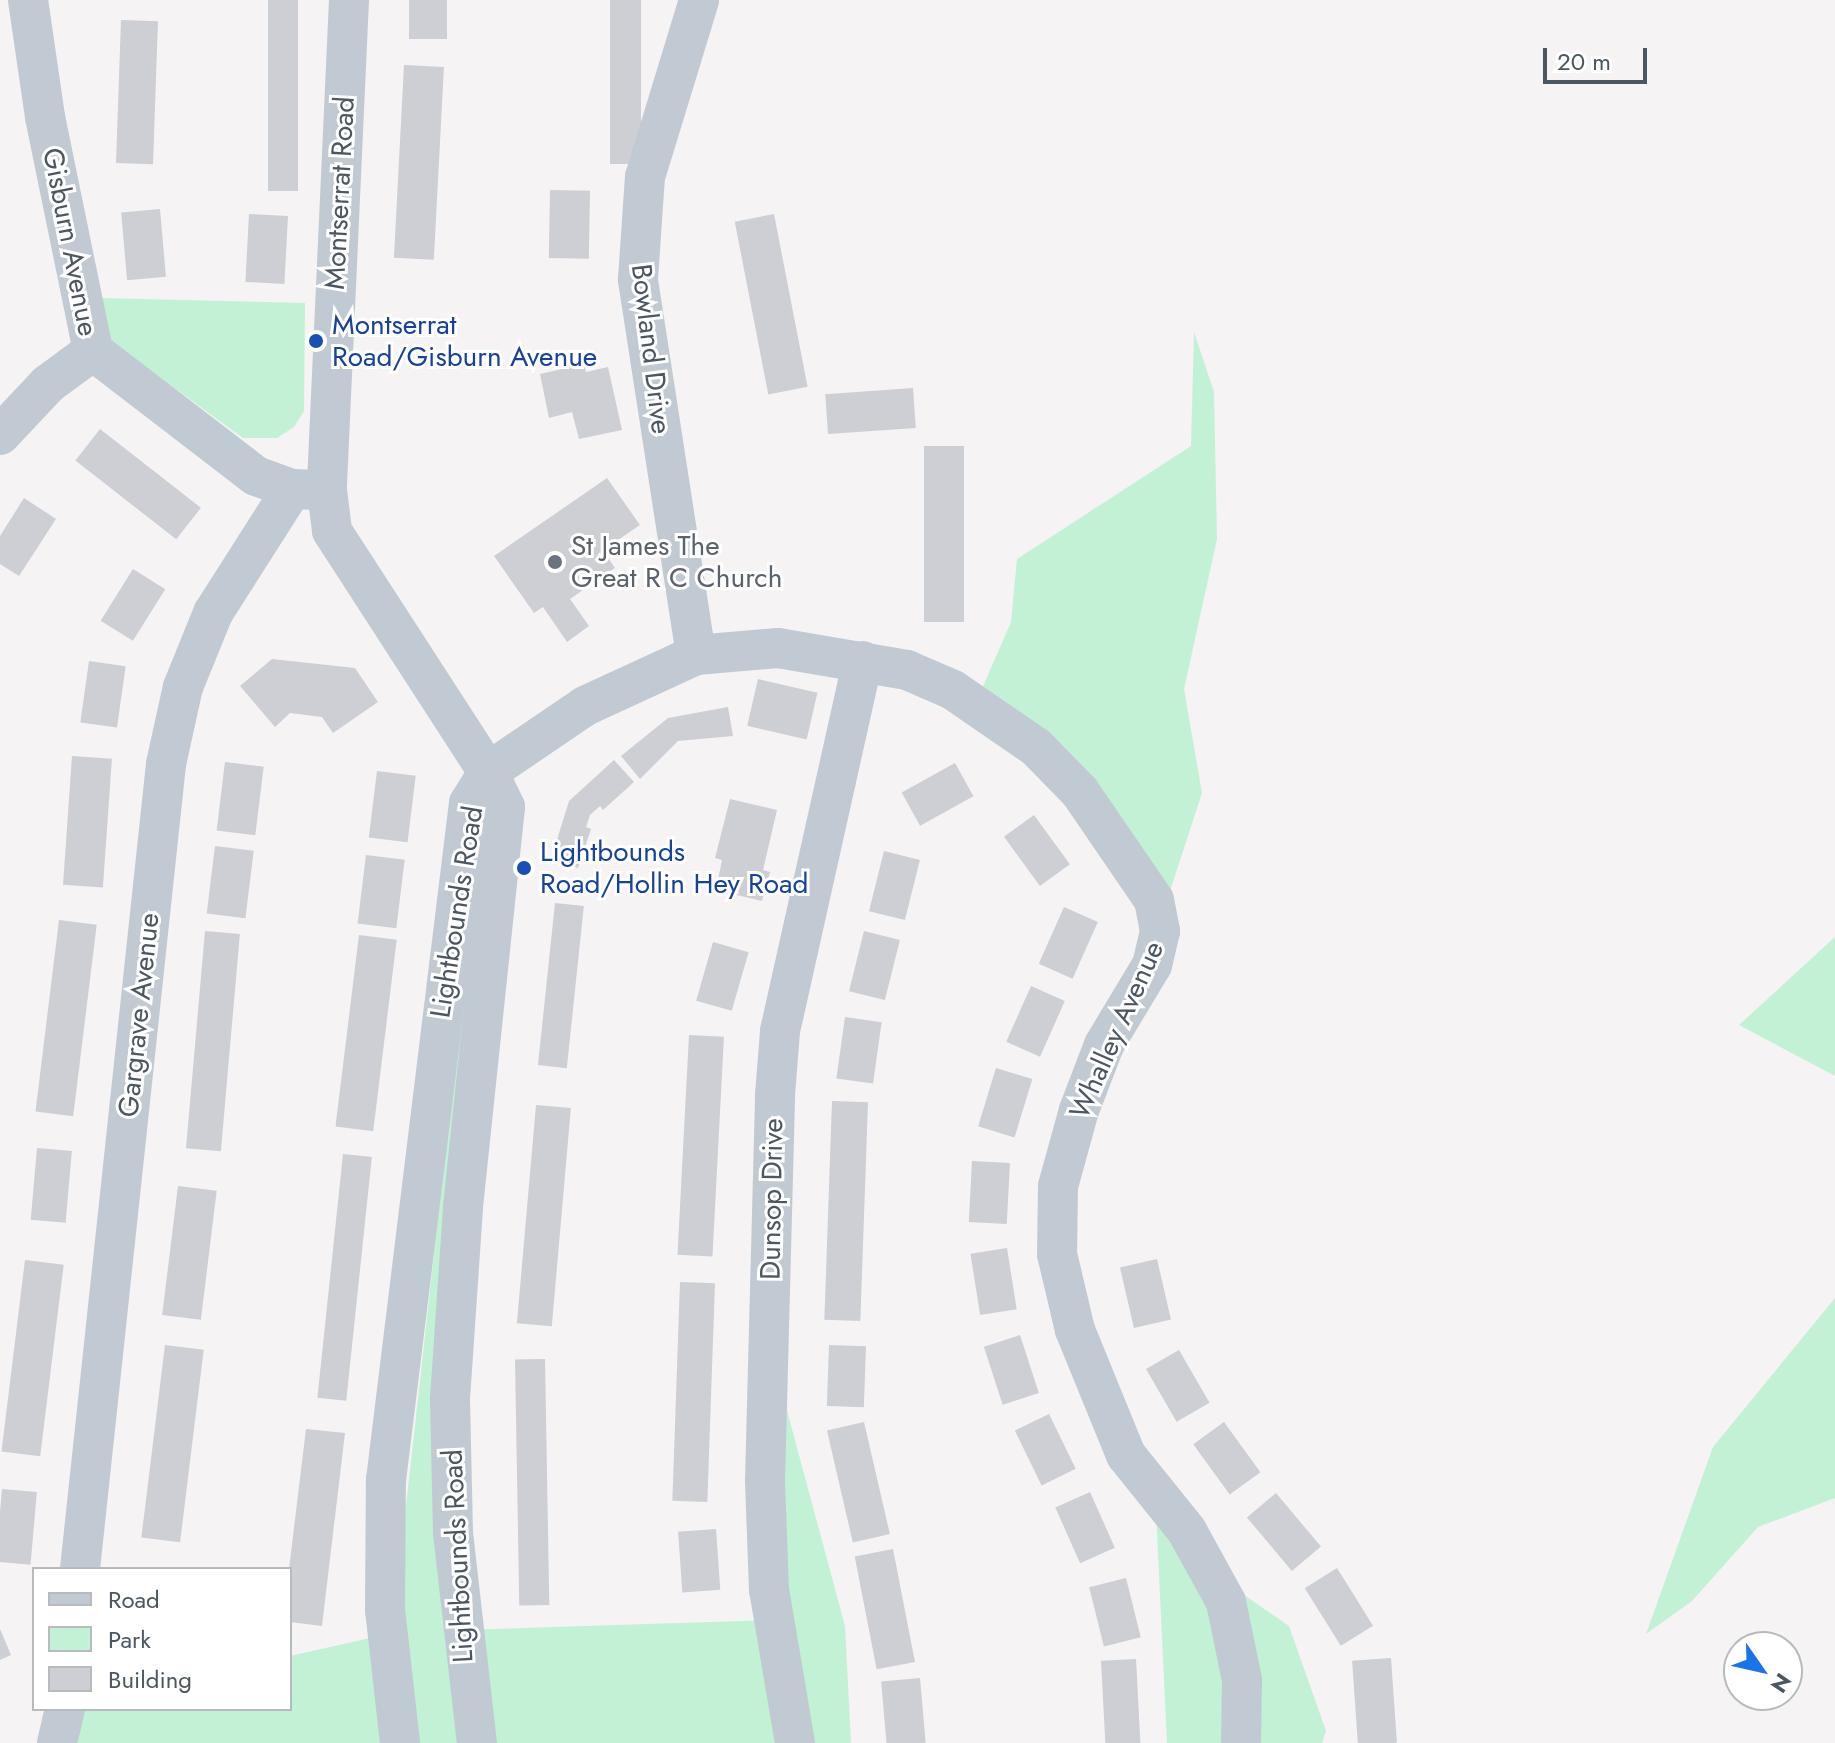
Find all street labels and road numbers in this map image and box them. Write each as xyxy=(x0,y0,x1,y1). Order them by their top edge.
street label: Montserrat Road xyxy=(318,96,362,290)
street label: Gisburn Avenue xyxy=(35,145,105,339)
street label: Bowland Drive xyxy=(624,262,678,436)
street label: Lightbounds Road xyxy=(424,804,490,1020)
street label: Gargrave Avenue xyxy=(112,911,166,1119)
street label: Whalley Avenue xyxy=(1063,936,1171,1124)
street label: Dunsop Drive xyxy=(754,1118,790,1280)
street label: Lightbounds Road xyxy=(436,1448,480,1664)

